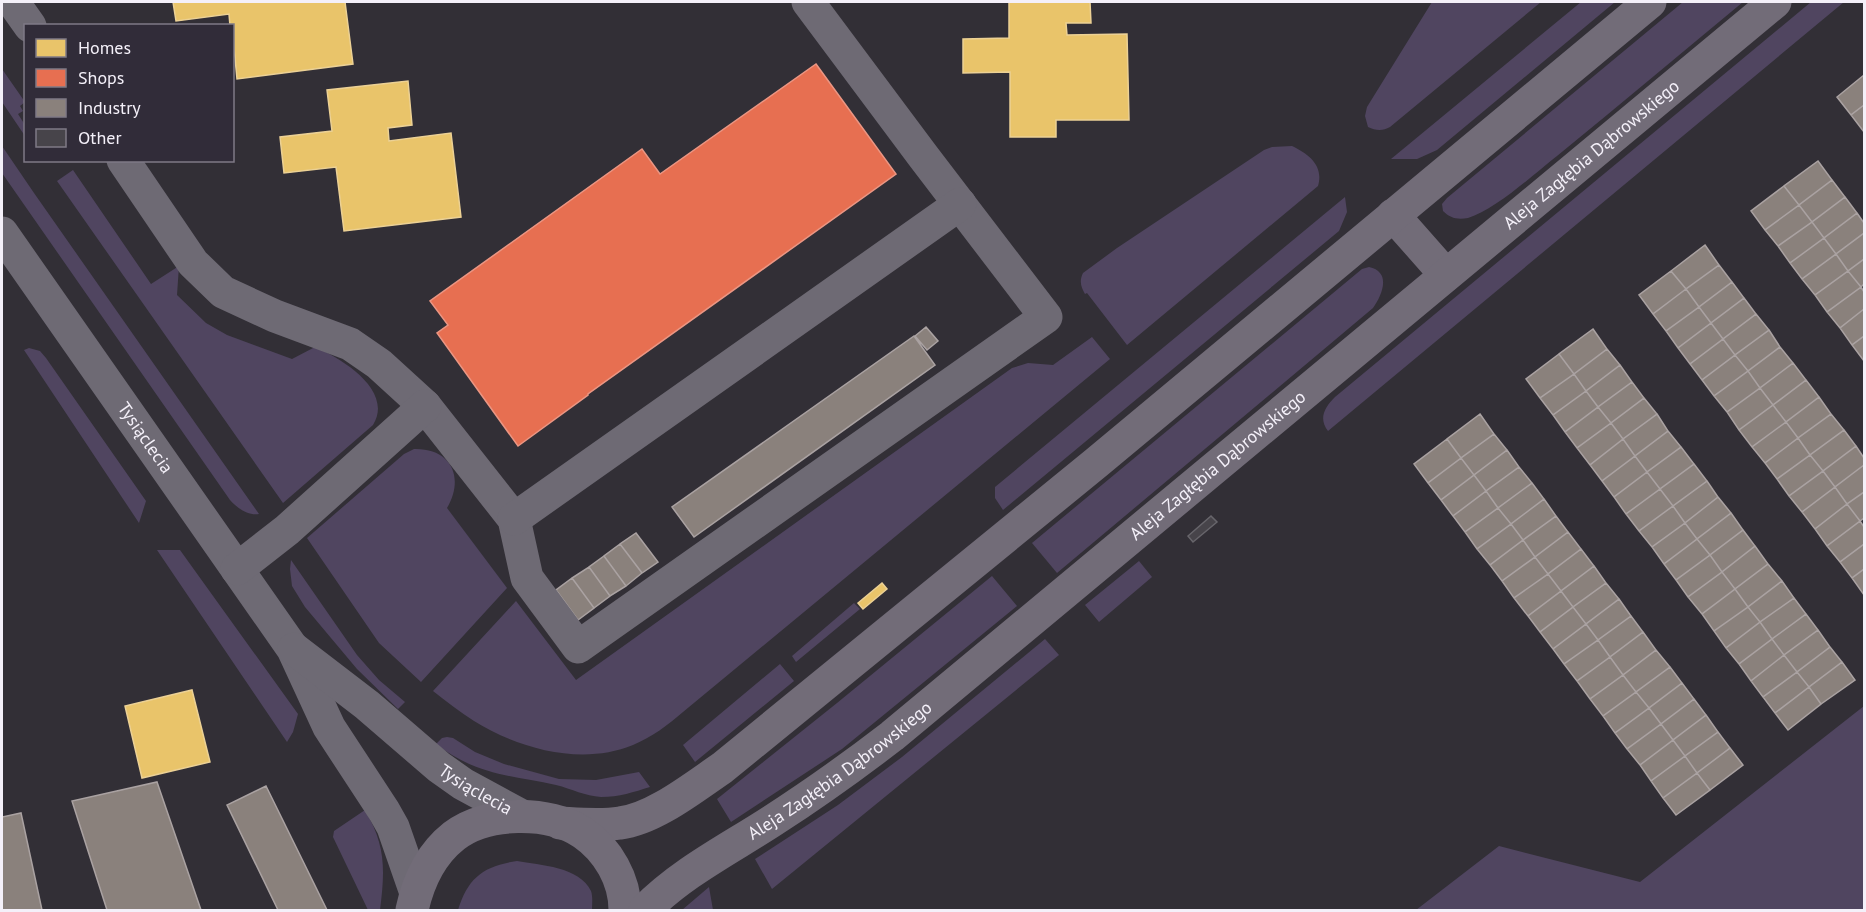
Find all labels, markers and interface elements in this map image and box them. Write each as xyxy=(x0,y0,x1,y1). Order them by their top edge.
legend xyxy=(24,24,234,162)
text: Homes xyxy=(78,36,131,59)
text: Shops xyxy=(78,66,124,89)
street label: Aleja Zagłębia Dąbrowskiego xyxy=(1498,74,1684,234)
text: Industry xyxy=(78,96,141,119)
text: Other xyxy=(78,126,122,149)
street label: Aleja Zagłębia Dąbrowskiego xyxy=(1124,385,1310,545)
street label: Tysiąclecia xyxy=(113,398,179,478)
street label: Aleja Zagłębia Dąbrowskiego xyxy=(743,696,936,845)
street label: Tysiąclecia xyxy=(434,758,517,820)

